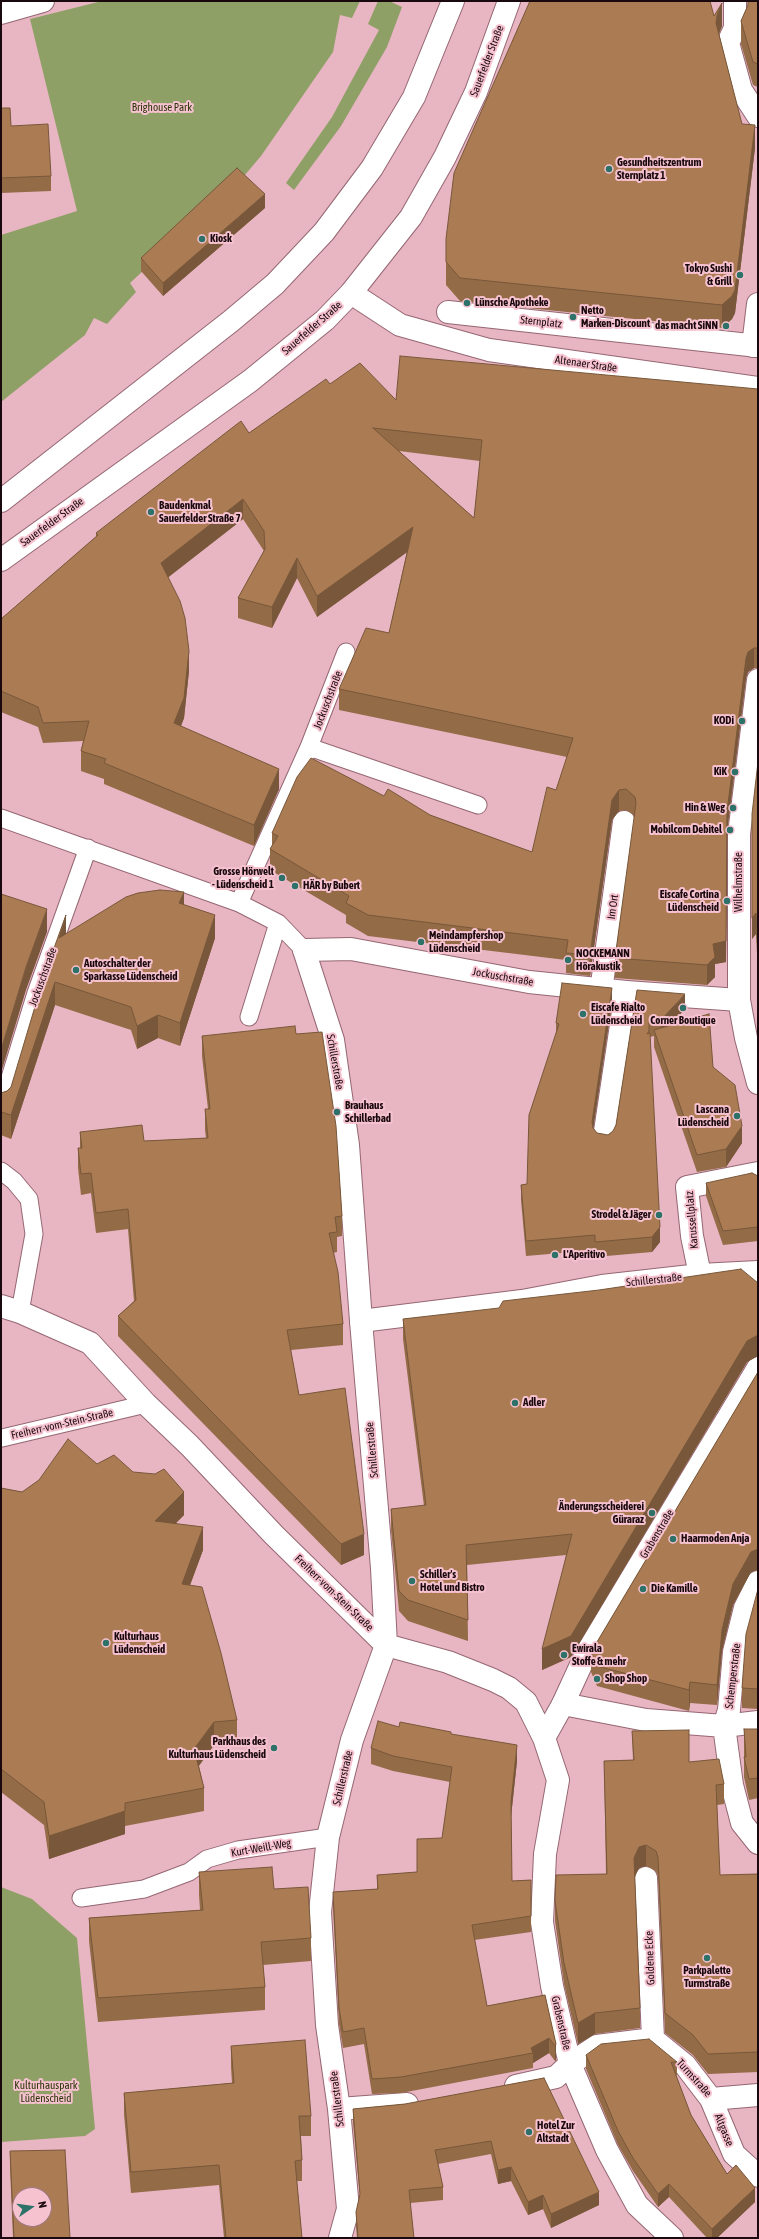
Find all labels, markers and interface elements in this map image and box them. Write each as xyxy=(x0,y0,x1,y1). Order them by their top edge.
street label: Sauerfelder Straße xyxy=(467,24,507,98)
park label: Brighouse Park xyxy=(132,101,192,115)
place label: Gesundheitszentrum Sternplatz 1 xyxy=(617,156,701,182)
marker: Gesundheitszentrum Sternplatz 1 xyxy=(604,164,614,174)
place label: Kiosk xyxy=(210,232,232,246)
marker: Kiosk xyxy=(197,234,207,244)
place label: Tokyo Sushi & Grill xyxy=(685,262,732,288)
marker: Tokyo Sushi & Grill xyxy=(735,270,745,280)
place label: Lünsche Apotheke xyxy=(475,296,549,310)
street label: Sauerfelder Straße xyxy=(279,298,345,358)
marker: Lünsche Apotheke xyxy=(462,298,472,308)
place label: Netto Marken-Discount xyxy=(581,304,650,330)
marker: Netto Marken-Discount xyxy=(568,312,578,322)
street label: Sternplatz xyxy=(520,313,562,331)
place label: das macht SiNN xyxy=(655,319,718,333)
marker: das macht SiNN xyxy=(721,321,731,331)
street label: Altenaer Straße xyxy=(554,353,618,375)
street label: Sauerfelder Straße xyxy=(18,495,86,549)
place label: Baudenkmal Sauerfelder Straße 7 xyxy=(159,499,241,525)
marker: Baudenkmal Sauerfelder Straße 7 xyxy=(146,507,156,517)
street label: Jockuschstraße xyxy=(311,669,345,731)
place label: KODi xyxy=(714,714,734,728)
marker: KODi xyxy=(737,716,747,726)
place label: KiK xyxy=(714,765,727,779)
marker: KiK xyxy=(730,767,740,777)
place label: Hin & Weg xyxy=(685,801,725,815)
marker: Hin & Weg xyxy=(728,803,738,813)
place label: Mobilcom Debitel xyxy=(650,823,722,837)
marker: Mobilcom Debitel xyxy=(725,825,735,835)
street label: Wilhelmstraße xyxy=(732,852,746,912)
place label: Grosse Hörwelt - Lüdenscheid 1 xyxy=(212,865,274,891)
marker: Grosse Hörwelt - Lüdenscheid 1 xyxy=(277,873,287,883)
place label: HÄR by Bubert xyxy=(303,879,360,893)
marker: HÄR by Bubert xyxy=(290,881,300,891)
place label: Eiscafe Cortina Lüdenscheid xyxy=(660,888,719,914)
street label: Im Ort xyxy=(605,894,621,920)
marker: Eiscafe Cortina Lüdenscheid xyxy=(722,896,732,906)
place label: Meindampfershop Lüdenscheid xyxy=(429,929,504,955)
marker: Meindampfershop Lüdenscheid xyxy=(416,937,426,947)
street label: Jockuschstraße xyxy=(26,946,60,1008)
place label: NOCKEMANN Hörakustik xyxy=(576,947,630,973)
marker: NOCKEMANN Hörakustik xyxy=(563,955,573,965)
place label: Autoschalter der Sparkasse Lüdenscheid xyxy=(84,957,178,983)
marker: Autoschalter der Sparkasse Lüdenscheid xyxy=(71,965,81,975)
street label: Jockuschstraße xyxy=(472,965,534,989)
place label: Eiscafe Rialto Lüdenscheid xyxy=(591,1001,645,1027)
marker: Corner Boutique xyxy=(678,1003,688,1013)
marker: Eiscafe Rialto Lüdenscheid xyxy=(578,1009,588,1019)
place label: Corner Boutique xyxy=(650,1014,716,1028)
street label: Schillerstraße xyxy=(324,1033,346,1091)
place label: Brauhaus Schillerbad xyxy=(345,1099,391,1125)
place label: Lascana Lüdenscheid xyxy=(678,1103,729,1129)
marker: Brauhaus Schillerbad xyxy=(332,1107,342,1117)
marker: Lascana Lüdenscheid xyxy=(732,1111,742,1121)
street label: Karussellplatz xyxy=(683,1191,701,1249)
place label: Strodel & Jäger xyxy=(592,1208,651,1222)
marker: Strodel & Jäger xyxy=(654,1210,664,1220)
place label: L'Aperitivo xyxy=(563,1248,605,1262)
marker: L'Aperitivo xyxy=(550,1250,560,1260)
street label: Schillerstraße xyxy=(626,1271,682,1289)
place label: Adler xyxy=(523,1396,545,1410)
marker: Adler xyxy=(510,1398,520,1408)
street label: Freiherr-vom-Stein-Straße xyxy=(10,1406,114,1442)
street label: Schillerstraße xyxy=(363,1422,381,1478)
place label: Änderungsscheiderei Güraraz xyxy=(559,1500,644,1526)
street label: Grabenstraße xyxy=(637,1507,677,1561)
marker: Änderungsscheiderei Güraraz xyxy=(647,1508,657,1518)
place label: Haarmoden Anja xyxy=(681,1532,749,1546)
marker: Haarmoden Anja xyxy=(668,1534,678,1544)
street label: Freiherr-vom-Stein-Straße xyxy=(292,1552,376,1634)
place label: Schiller's Hotel und Bistro xyxy=(420,1568,485,1594)
marker: Schiller's Hotel und Bistro xyxy=(407,1576,417,1586)
place label: Die Kamille xyxy=(651,1582,698,1596)
marker: Die Kamille xyxy=(638,1584,648,1594)
place label: Kulturhaus Lüdenscheid xyxy=(114,1630,165,1656)
marker: Kulturhaus Lüdenscheid xyxy=(101,1638,111,1648)
place label: Ewirala Stoffe & mehr xyxy=(572,1642,626,1668)
street label: Schemperstraße xyxy=(722,1643,744,1709)
marker: Ewirala Stoffe & mehr xyxy=(559,1650,569,1660)
place label: Shop Shop xyxy=(605,1672,647,1686)
marker: Shop Shop xyxy=(592,1674,602,1684)
place label: Parkhaus des Kulturhaus Lüdenscheid xyxy=(168,1735,266,1761)
marker: Parkhaus des Kulturhaus Lüdenscheid xyxy=(269,1743,279,1753)
street label: Schillerstraße xyxy=(330,1749,356,1807)
street label: Kurt-Weill-Weg xyxy=(230,1836,292,1860)
street label: Goldene Ecke xyxy=(642,1931,658,1985)
marker: Parkpalette Turmstraße xyxy=(702,1953,712,1963)
place label: Parkpalette Turmstraße xyxy=(683,1964,731,1990)
street label: Grabenstraße xyxy=(548,1995,574,2051)
street label: Turmstraße xyxy=(674,2056,714,2100)
street label: Schillerstraße xyxy=(327,2070,347,2128)
park label: Kulturhauspark Lüdenscheid xyxy=(14,2079,78,2105)
street label: Altgasse xyxy=(712,2112,736,2148)
place label: Hotel Zur Altstadt xyxy=(537,2119,575,2145)
marker: Hotel Zur Altstadt xyxy=(524,2127,534,2137)
north arrow xyxy=(12,2187,52,2227)
text: N xyxy=(36,2200,49,2209)

